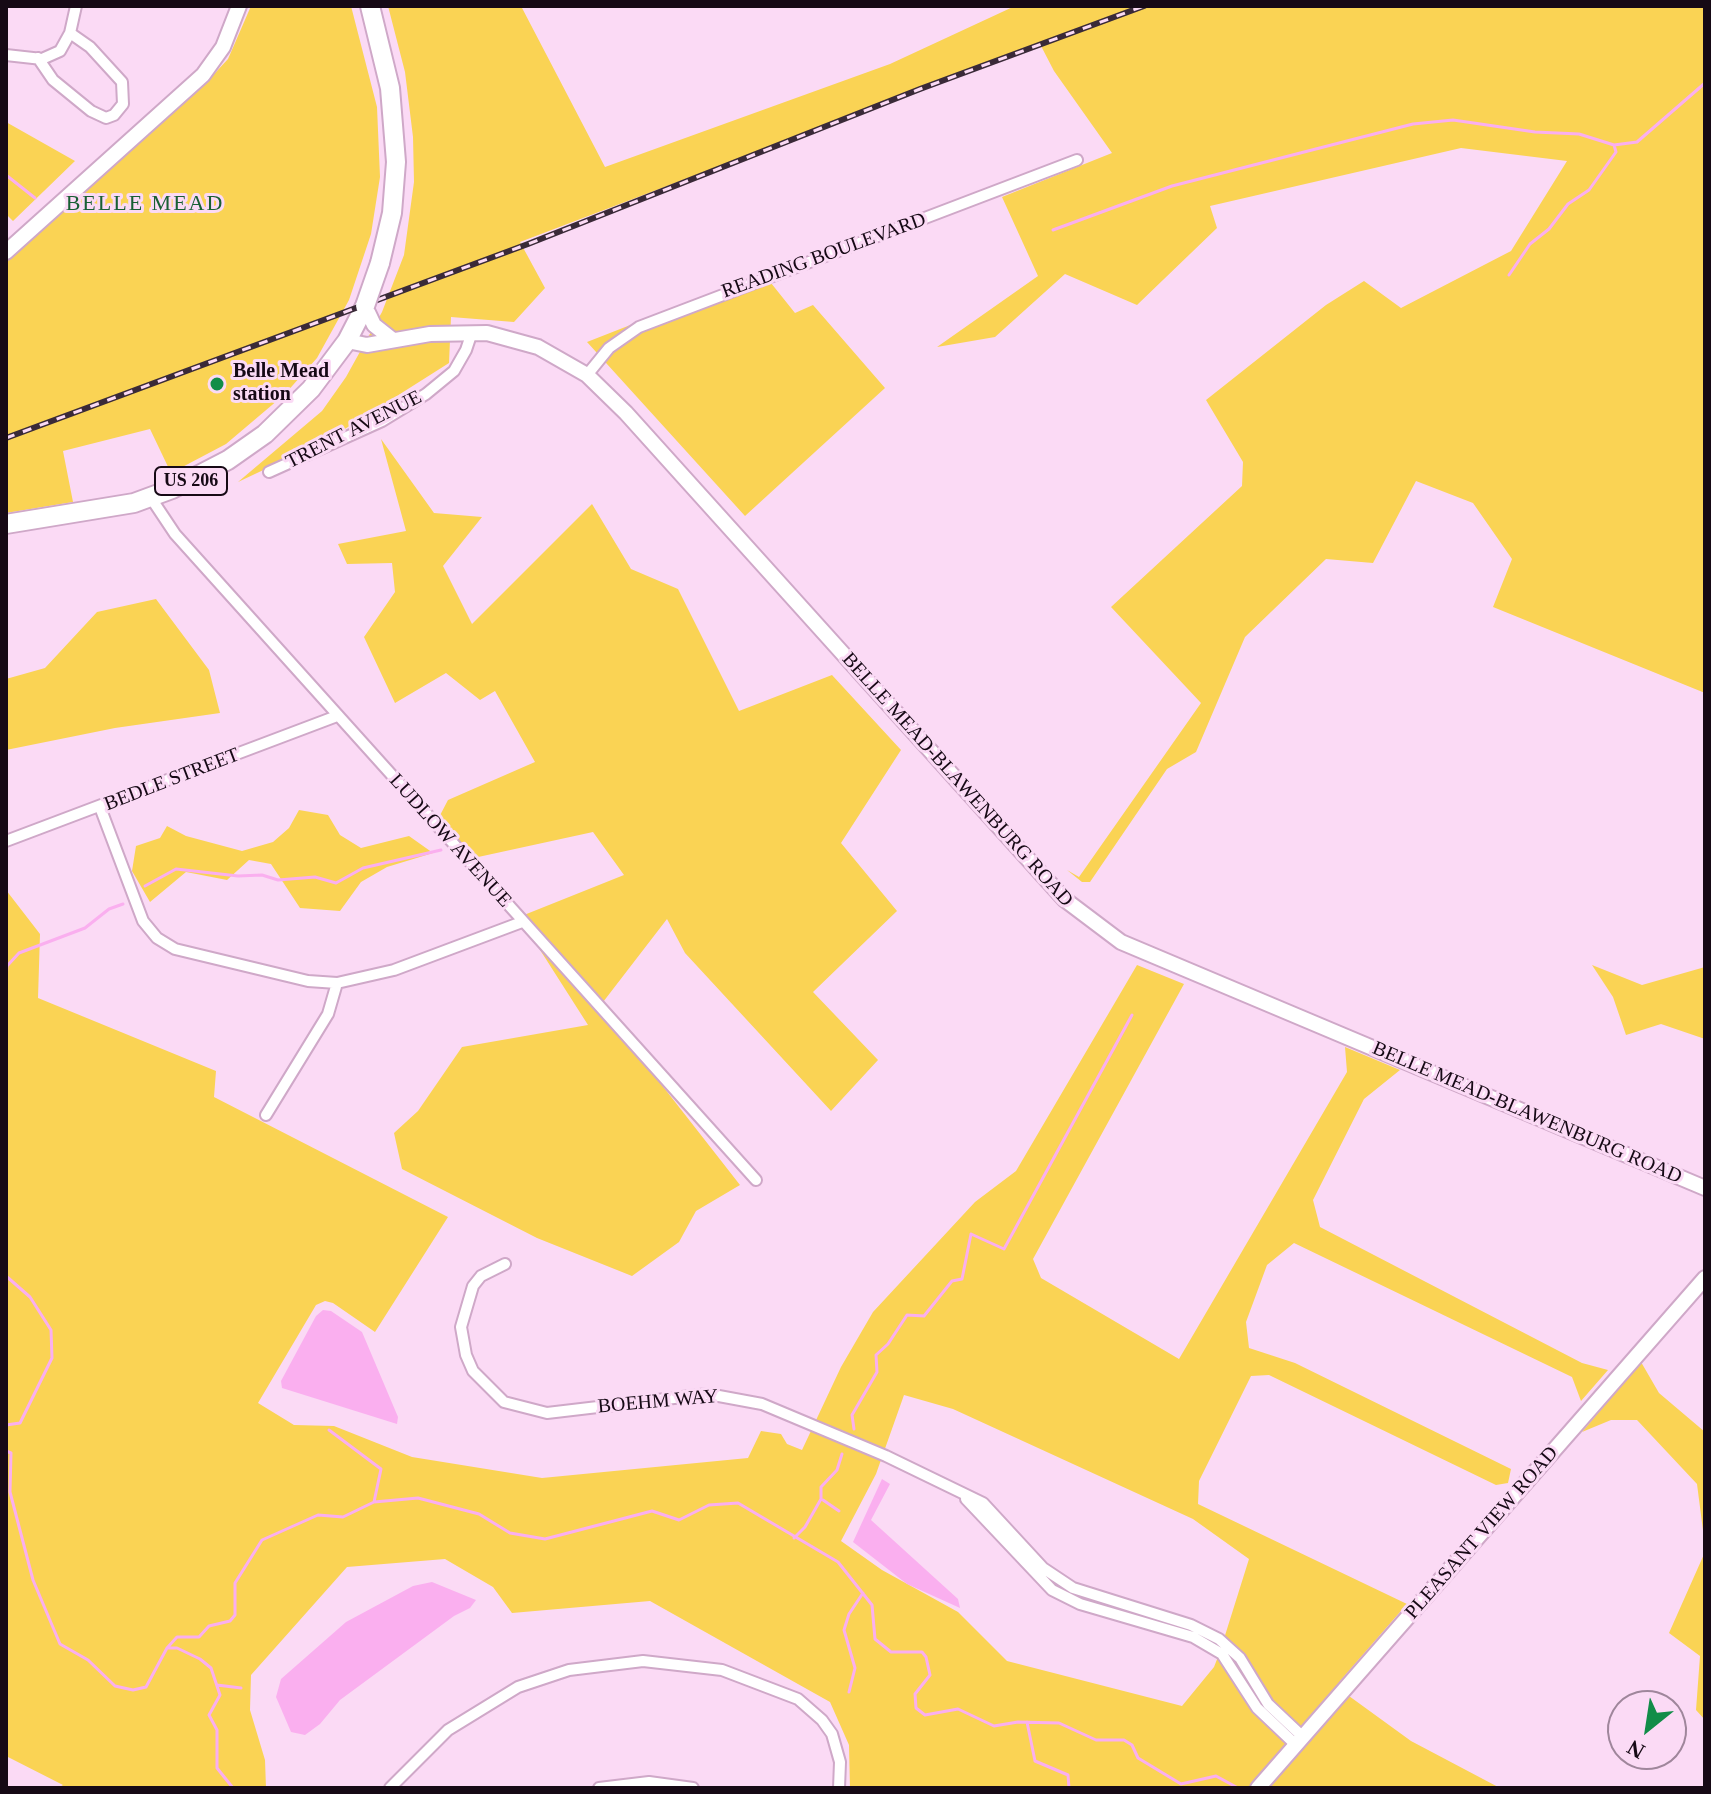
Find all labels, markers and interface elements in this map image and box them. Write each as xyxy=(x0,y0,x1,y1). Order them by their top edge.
district label: BELLE MEAD xyxy=(66,191,224,217)
street label: READING BOULEVARD xyxy=(719,208,929,304)
place label: Belle Mead station xyxy=(233,360,329,407)
marker: Belle Mead station xyxy=(208,375,226,393)
street label: TRENT AVENUE xyxy=(282,385,426,475)
road number: US 206 xyxy=(155,467,227,495)
street label: BELLE MEAD-BLAWENBURG ROAD xyxy=(836,648,1078,912)
street label: BEDLE STREET xyxy=(101,743,243,817)
street label: LUDLOW AVENUE xyxy=(384,769,516,913)
street label: BELLE MEAD-BLAWENBURG ROAD xyxy=(1369,1037,1685,1189)
street label: BOEHM WAY xyxy=(597,1385,719,1419)
street label: PLEASANT VIEW ROAD xyxy=(1400,1442,1564,1624)
north arrow xyxy=(1607,1690,1687,1770)
text: N xyxy=(1623,1735,1649,1764)

